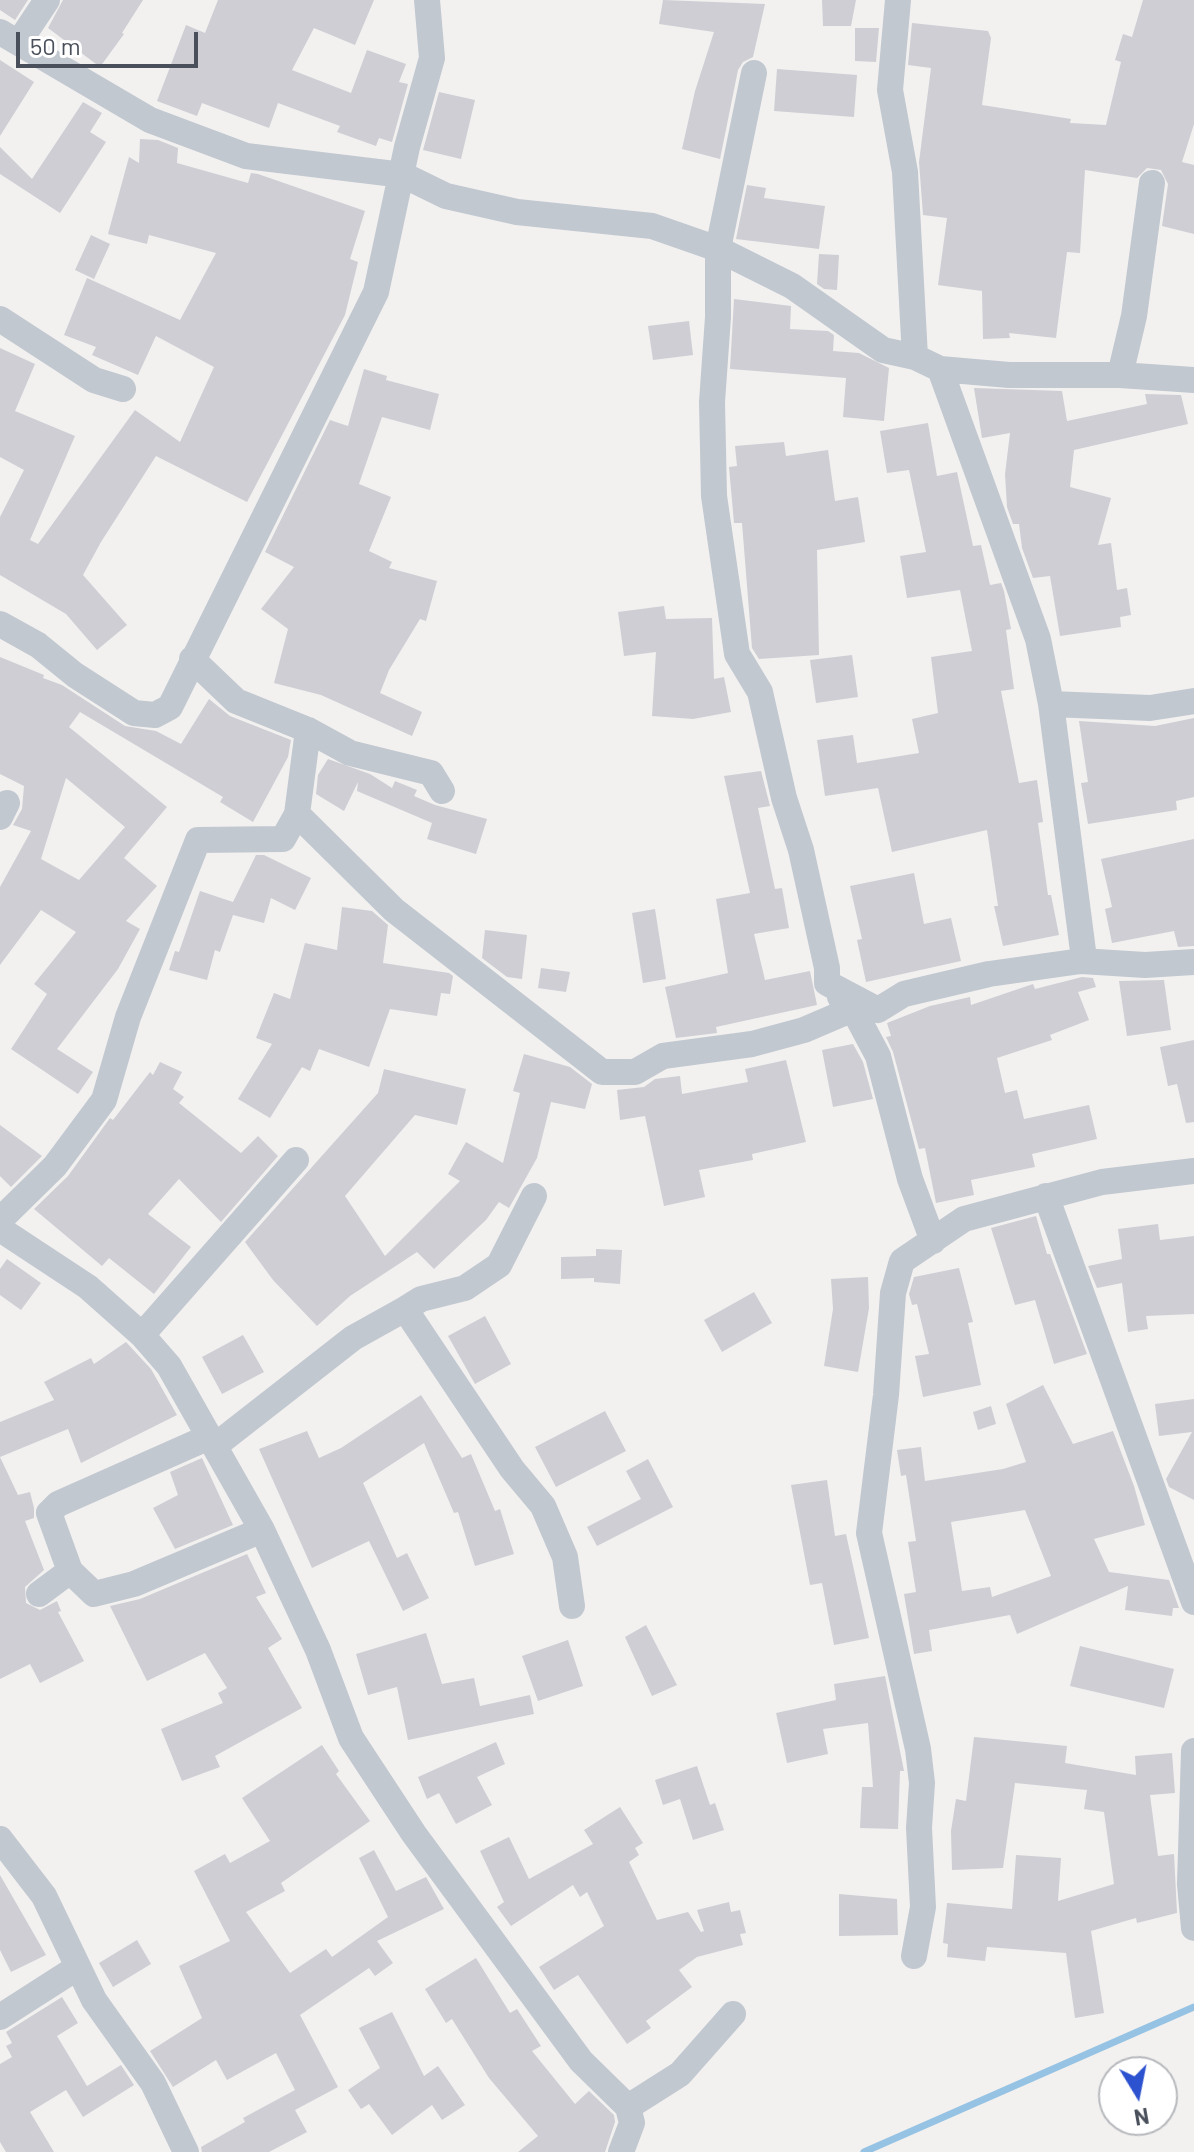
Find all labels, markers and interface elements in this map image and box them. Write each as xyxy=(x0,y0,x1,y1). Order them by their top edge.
scale bar xyxy=(20,16,202,66)
text: 50 m xyxy=(30,31,81,60)
north arrow xyxy=(1098,2056,1178,2136)
text: N xyxy=(1132,2104,1151,2132)

